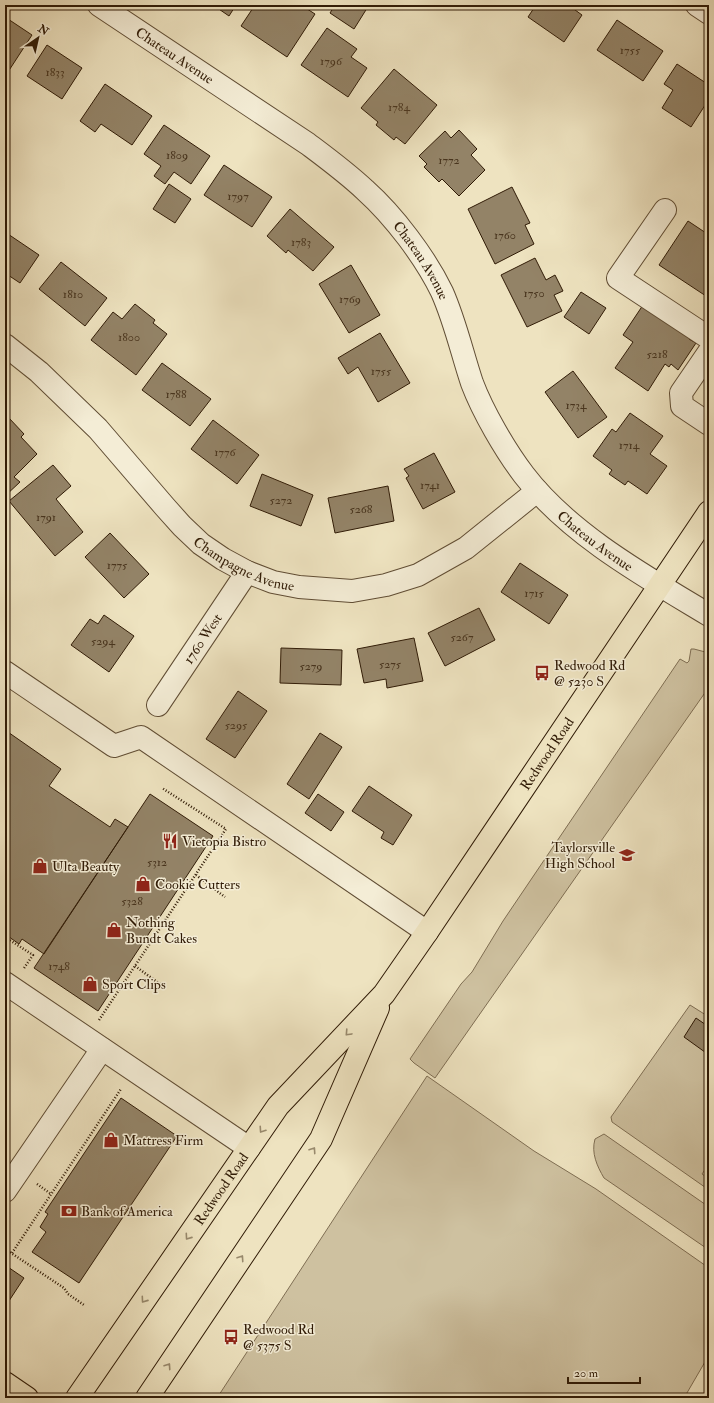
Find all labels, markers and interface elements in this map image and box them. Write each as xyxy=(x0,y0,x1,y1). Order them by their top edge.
north arrow xyxy=(18,18,58,58)
text: N xyxy=(35,21,52,39)
street label: Chateau Avenue xyxy=(132,24,217,88)
house number: 1755 xyxy=(620,43,641,58)
house number: 1796 xyxy=(320,54,343,69)
house number: 1833 xyxy=(45,65,65,80)
house number: 1784 xyxy=(388,100,410,115)
house number: 1809 xyxy=(166,148,188,163)
house number: 1772 xyxy=(438,153,460,168)
house number: 1797 xyxy=(227,189,249,204)
street label: Chateau Avenue xyxy=(389,218,452,302)
house number: 1760 xyxy=(494,228,516,243)
house number: 1783 xyxy=(291,235,311,250)
house number: 1750 xyxy=(523,286,545,301)
house number: 1810 xyxy=(63,287,83,302)
house number: 1769 xyxy=(339,292,361,307)
house number: 1800 xyxy=(118,330,140,345)
house number: 5218 xyxy=(646,347,668,362)
house number: 1755 xyxy=(371,364,392,379)
house number: 1788 xyxy=(165,387,187,402)
house number: 1734 xyxy=(566,398,587,413)
house number: 1714 xyxy=(619,438,640,453)
house number: 1776 xyxy=(214,445,237,460)
house number: 1741 xyxy=(420,478,440,493)
house number: 5272 xyxy=(270,493,292,508)
house number: 5268 xyxy=(350,502,373,517)
street label: Chateau Avenue xyxy=(554,507,636,575)
house number: 1791 xyxy=(36,510,56,525)
street label: Champagne Avenue xyxy=(190,533,296,595)
house number: 1775 xyxy=(107,558,128,573)
house number: 1715 xyxy=(524,586,544,601)
street label: 1760 West xyxy=(180,610,226,667)
house number: 5267 xyxy=(451,630,474,645)
house number: 5294 xyxy=(91,634,115,649)
house number: 5275 xyxy=(379,657,402,672)
place label: Redwood Rd @ 5230 S xyxy=(554,657,625,690)
house number: 5279 xyxy=(300,659,322,674)
bus stop icon: Redwood Rd @ 5230 S xyxy=(533,664,551,682)
street label: Redwood Road xyxy=(517,714,578,793)
house number: 5295 xyxy=(225,718,248,733)
restaurant icon: Vietopia Bistro xyxy=(161,832,179,850)
place label: Vietopia Bistro xyxy=(182,833,266,851)
place label: Taylorsville High School xyxy=(545,839,615,872)
school or university icon: Taylorsville High School xyxy=(618,846,636,864)
house number: 5312 xyxy=(147,855,167,870)
shop icon: Ulta Beauty xyxy=(31,857,49,875)
place label: Ulta Beauty xyxy=(52,858,120,876)
shop icon: Cookie Cutters xyxy=(134,875,152,893)
place label: Cookie Cutters xyxy=(155,876,240,893)
house number: 5328 xyxy=(121,894,143,909)
place label: Nothing Bundt Cakes xyxy=(126,914,197,947)
shop icon: Nothing Bundt Cakes xyxy=(105,921,123,939)
house number: 1748 xyxy=(48,959,70,974)
shop icon: Sport Clips xyxy=(81,975,99,993)
place label: Sport Clips xyxy=(102,976,166,994)
one-way arrow xyxy=(345,1028,352,1035)
one-way arrow xyxy=(259,1126,267,1133)
shop icon: Mattress Firm xyxy=(102,1131,120,1149)
place label: Mattress Firm xyxy=(123,1132,203,1149)
one-way arrow xyxy=(308,1147,316,1154)
street label: Redwood Road xyxy=(191,1150,252,1228)
bank icon: Bank of America xyxy=(60,1202,78,1220)
place label: Bank of America xyxy=(81,1203,173,1220)
one-way arrow xyxy=(185,1233,193,1240)
one-way arrow xyxy=(236,1255,243,1262)
one-way arrow xyxy=(141,1296,149,1303)
place label: Redwood Rd @ 5375 S xyxy=(243,1321,314,1354)
bus stop icon: Redwood Rd @ 5375 S xyxy=(222,1328,240,1346)
scale bar xyxy=(568,1359,640,1385)
one-way arrow xyxy=(163,1363,170,1370)
text: 20 m xyxy=(574,1366,599,1381)

